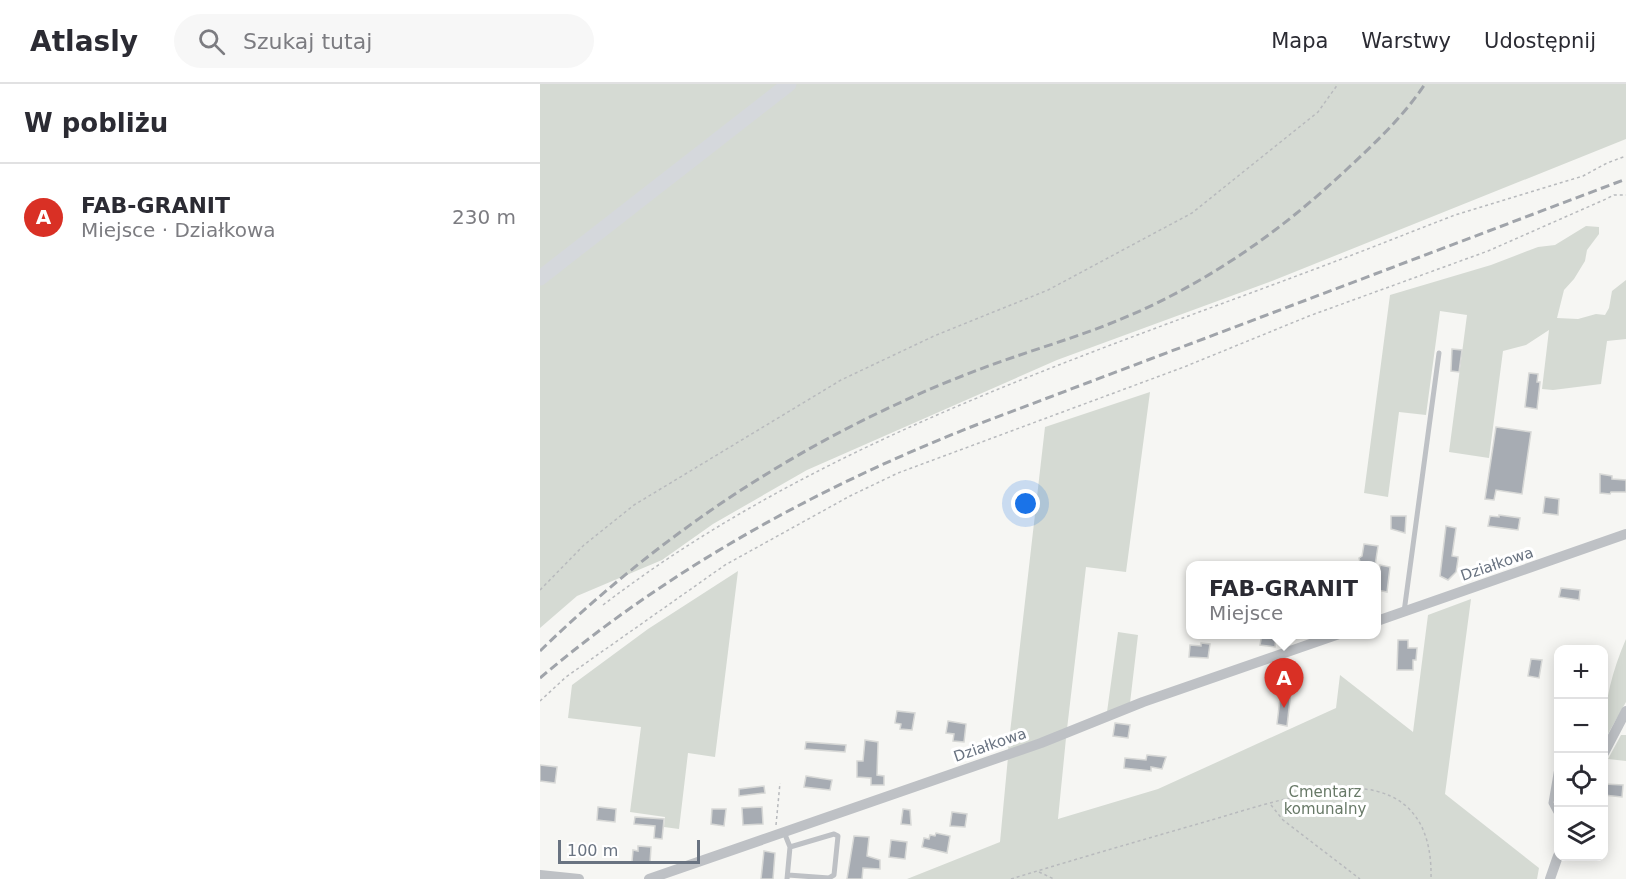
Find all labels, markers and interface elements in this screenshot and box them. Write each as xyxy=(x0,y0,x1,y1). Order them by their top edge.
search box xyxy=(174,14,594,68)
text: Atlasly xyxy=(30,25,138,58)
icon: search xyxy=(195,25,228,58)
text: Szukaj tutaj xyxy=(243,29,372,54)
text: Mapa xyxy=(1271,29,1328,53)
text: Warstwy xyxy=(1361,29,1451,53)
text: Udostępnij xyxy=(1484,29,1596,53)
text: W pobliżu xyxy=(24,108,168,138)
text: FAB-GRANIT xyxy=(81,193,230,218)
text: A xyxy=(36,205,51,229)
text: 230 m xyxy=(452,205,516,229)
text: Miejsce · Działkowa xyxy=(81,218,276,242)
your location xyxy=(1011,489,1040,518)
street label: Działkowa xyxy=(1458,543,1536,585)
popup xyxy=(1186,561,1381,639)
text: FAB-GRANIT xyxy=(1209,576,1358,601)
text: Miejsce xyxy=(1209,601,1283,625)
map controls xyxy=(1554,645,1608,861)
button: + xyxy=(1554,645,1608,699)
pin: A xyxy=(1264,658,1304,708)
button: − xyxy=(1554,699,1608,753)
street label: Działkowa xyxy=(951,724,1029,766)
button: locate xyxy=(1554,753,1608,807)
park label: Cmentarz komunalny xyxy=(1284,783,1366,818)
button: layers xyxy=(1554,807,1608,861)
scale bar xyxy=(558,837,700,864)
text: 100 m xyxy=(567,841,618,860)

